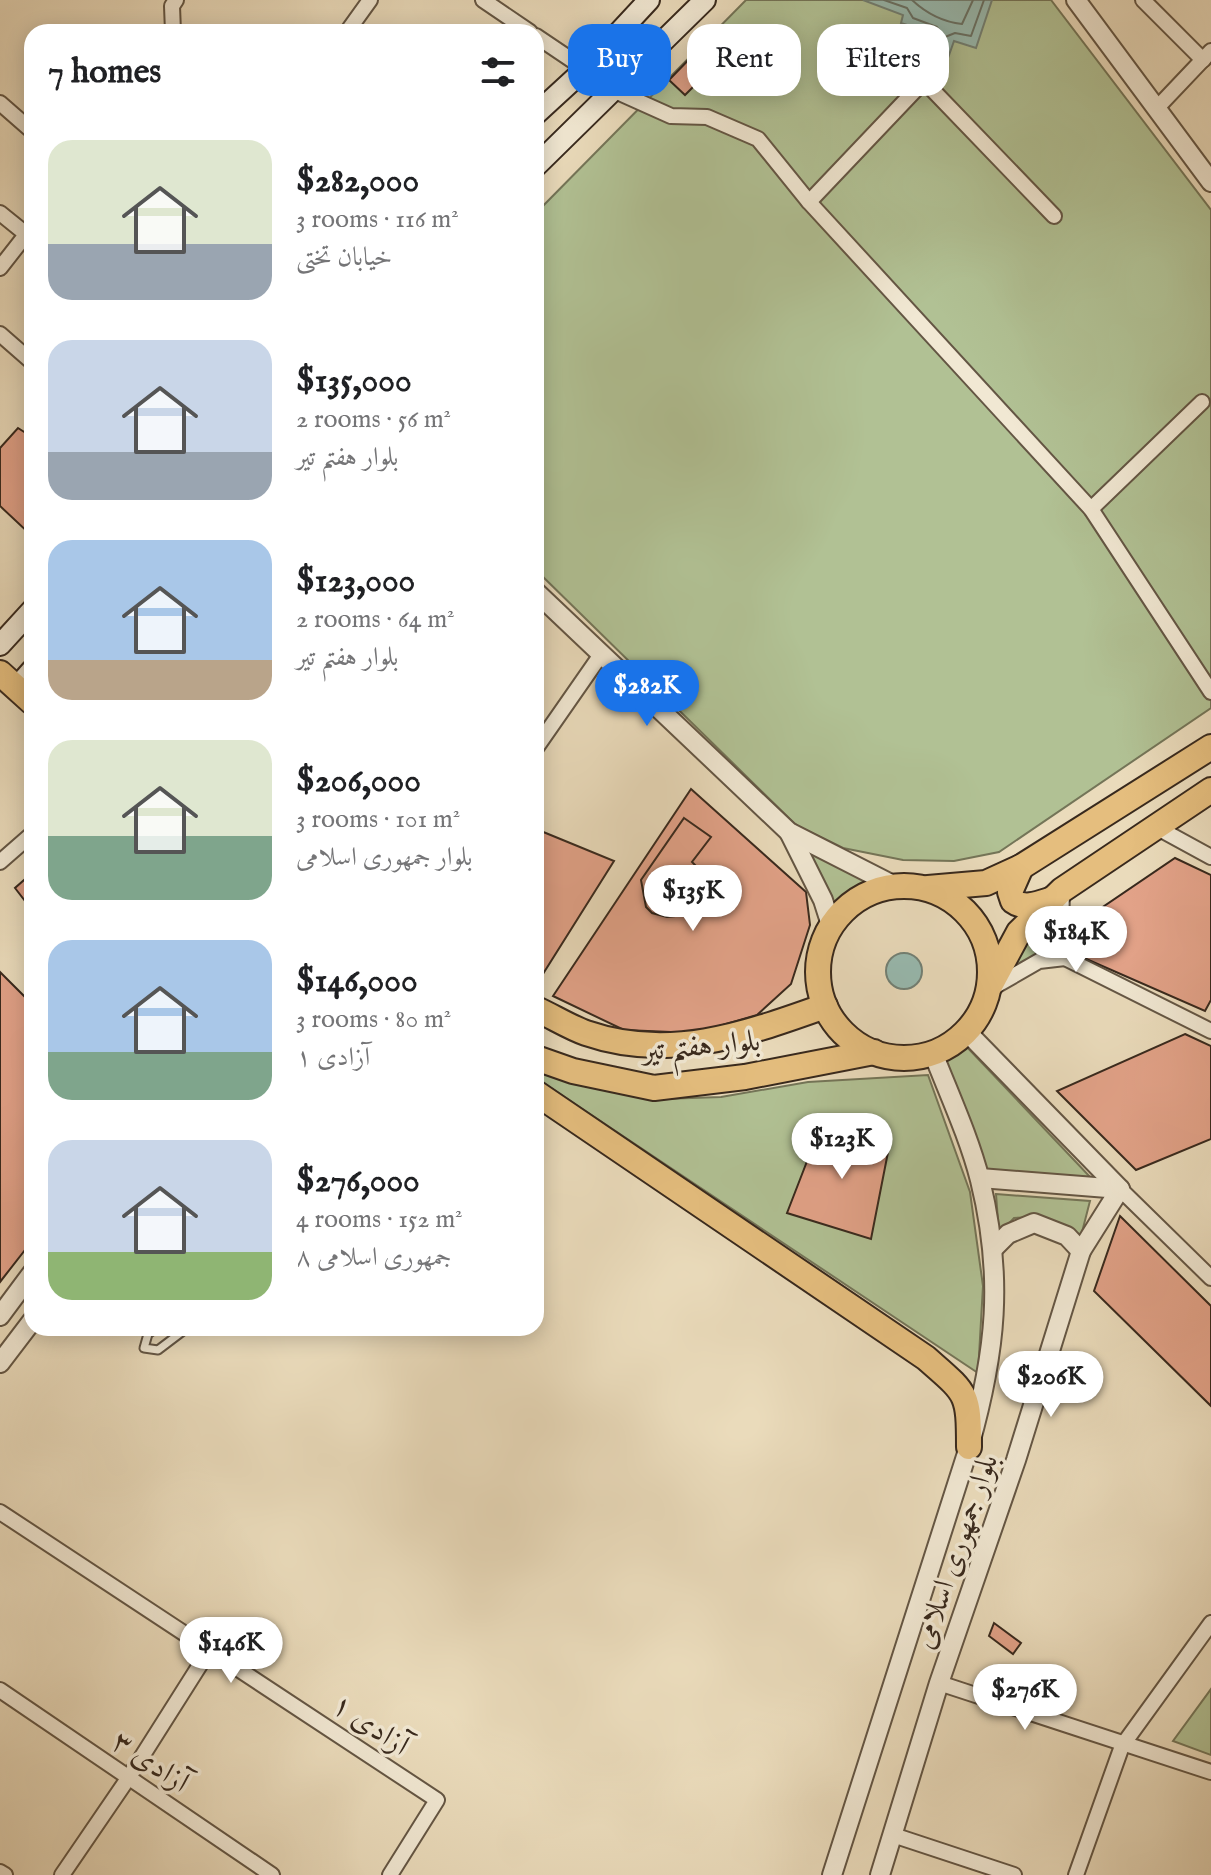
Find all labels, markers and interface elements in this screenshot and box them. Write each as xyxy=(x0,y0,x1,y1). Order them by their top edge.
chip: Buy xyxy=(568,24,671,96)
chip: Rent xyxy=(687,24,801,96)
chip: Filters xyxy=(817,24,949,96)
icon: filters xyxy=(476,50,520,94)
text: 7 homes xyxy=(48,51,161,94)
text: $282,000 xyxy=(296,160,419,203)
icon: home xyxy=(112,172,208,268)
text: 3 rooms · 116 m² xyxy=(296,203,459,236)
text: خیابان تختی xyxy=(296,241,392,274)
text: $135,000 xyxy=(296,360,412,403)
icon: home xyxy=(112,372,208,468)
text: 2 rooms · 56 m² xyxy=(296,403,451,436)
text: بلوار هفتم تیر xyxy=(296,441,399,474)
text: $123,000 xyxy=(296,560,415,603)
icon: home xyxy=(112,572,208,668)
text: 2 rooms · 64 m² xyxy=(296,603,455,636)
text: بلوار هفتم تیر xyxy=(296,641,399,674)
pin: $282K xyxy=(591,660,703,728)
text: $282K xyxy=(613,669,681,702)
text: $206,000 xyxy=(296,760,421,803)
icon: home xyxy=(112,772,208,868)
text: 3 rooms · 101 m² xyxy=(296,803,460,836)
text: بلوار جمهوری اسلامی xyxy=(296,841,472,874)
pin: $135K xyxy=(637,865,749,933)
text: $135K xyxy=(662,874,724,907)
pin: $184K xyxy=(1020,906,1132,974)
text: $184K xyxy=(1043,915,1109,948)
text: $146,000 xyxy=(296,960,418,1003)
icon: home xyxy=(112,972,208,1068)
text: 3 rooms · 80 m² xyxy=(296,1003,451,1036)
street label: بلوار هفتم تیر xyxy=(638,1023,762,1079)
text: آزادی ۱ xyxy=(296,1041,370,1074)
pin: $123K xyxy=(786,1113,898,1181)
text: $123K xyxy=(810,1122,874,1155)
text: $276,000 xyxy=(296,1160,420,1203)
icon: home xyxy=(112,1172,208,1268)
text: 4 rooms · 152 m² xyxy=(296,1203,463,1236)
text: جمهوری اسلامی ۸ xyxy=(296,1241,452,1274)
pin: $206K xyxy=(995,1351,1107,1419)
text: $206K xyxy=(1016,1360,1086,1393)
street label: بلوار جمهوری اسلامی xyxy=(906,1449,1008,1654)
pin: $146K xyxy=(175,1617,287,1685)
text: $146K xyxy=(198,1626,264,1659)
pin: $276K xyxy=(969,1664,1081,1732)
text: $276K xyxy=(991,1673,1059,1706)
street label: آزادی ۱ xyxy=(324,1685,419,1767)
street label: آزادی ۳ xyxy=(104,1722,199,1804)

